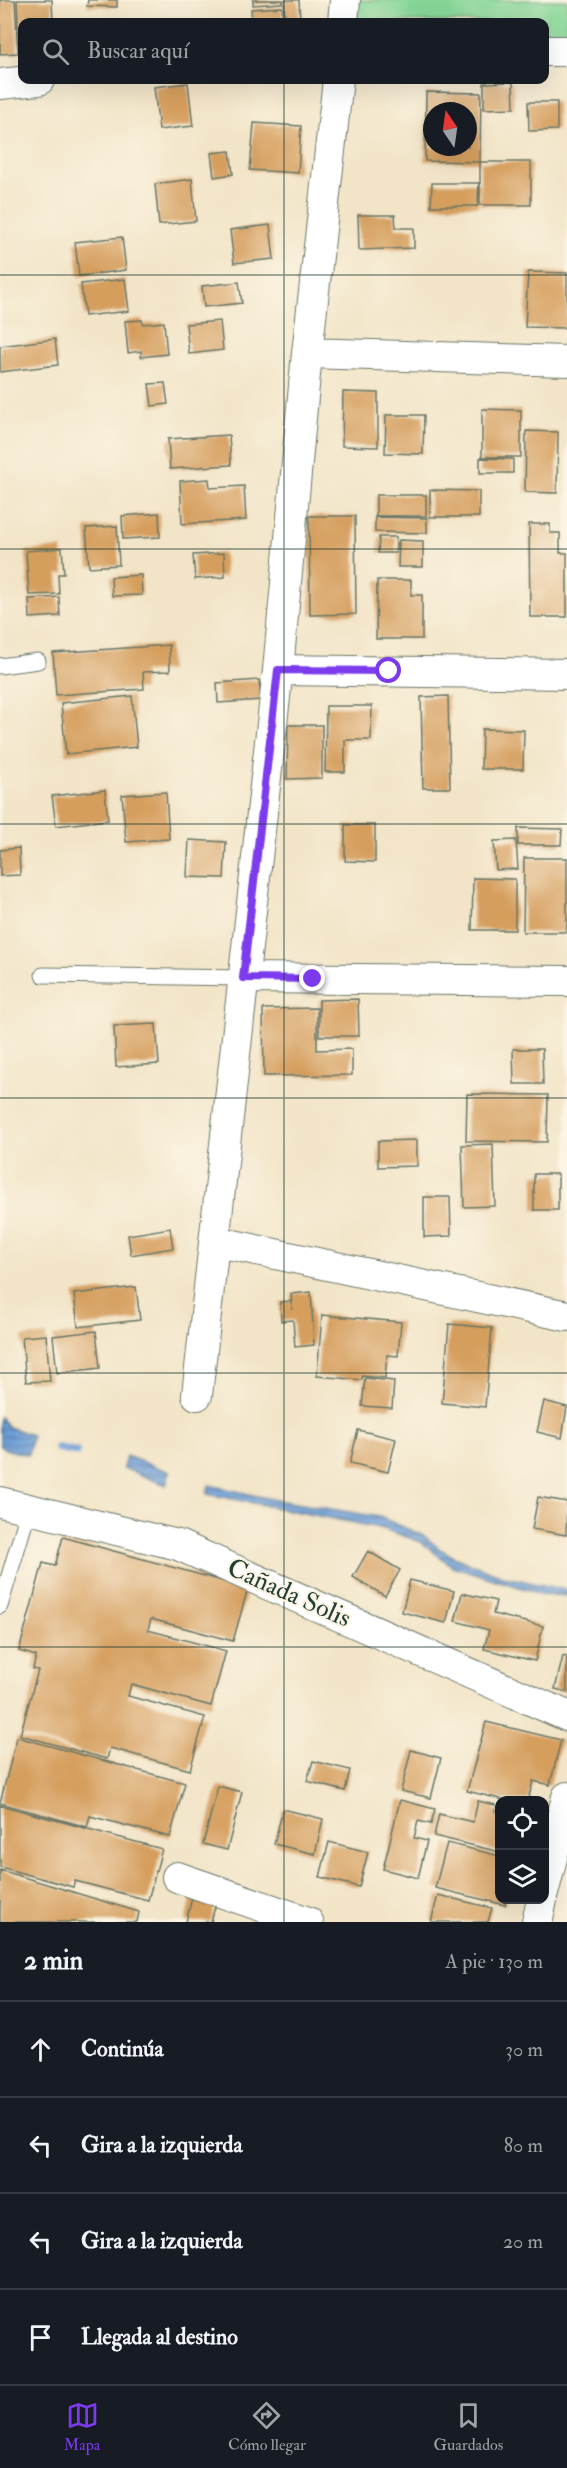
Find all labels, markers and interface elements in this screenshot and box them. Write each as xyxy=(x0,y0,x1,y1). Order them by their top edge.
search box xyxy=(18,18,549,84)
icon: search xyxy=(39,35,72,68)
text: Buscar aquí xyxy=(87,37,189,65)
north arrow xyxy=(423,102,477,156)
route start xyxy=(375,657,401,683)
route end xyxy=(299,965,325,991)
street label: Cañada Solis xyxy=(222,1552,356,1634)
map controls xyxy=(495,1796,549,1904)
button: locate xyxy=(495,1796,549,1850)
button: layers xyxy=(495,1850,549,1904)
text: 2 min xyxy=(24,1945,83,1977)
text: A pie · 130 m xyxy=(445,1949,543,1974)
icon: ahead xyxy=(24,2033,57,2066)
text: Continúa xyxy=(81,2035,164,2063)
text: 30 m xyxy=(505,2037,543,2062)
icon: left xyxy=(24,2129,57,2162)
text: Gira a la izquierda xyxy=(81,2131,242,2159)
text: 80 m xyxy=(504,2133,543,2158)
icon: left xyxy=(24,2225,57,2258)
text: Gira a la izquierda xyxy=(81,2227,242,2255)
text: 20 m xyxy=(503,2229,543,2254)
icon: arrive xyxy=(24,2321,57,2354)
text: Llegada al destino xyxy=(81,2323,238,2351)
tab: Mapa xyxy=(64,2399,100,2455)
tab: Cómo llegar xyxy=(228,2399,306,2455)
tab: Guardados xyxy=(434,2399,503,2455)

